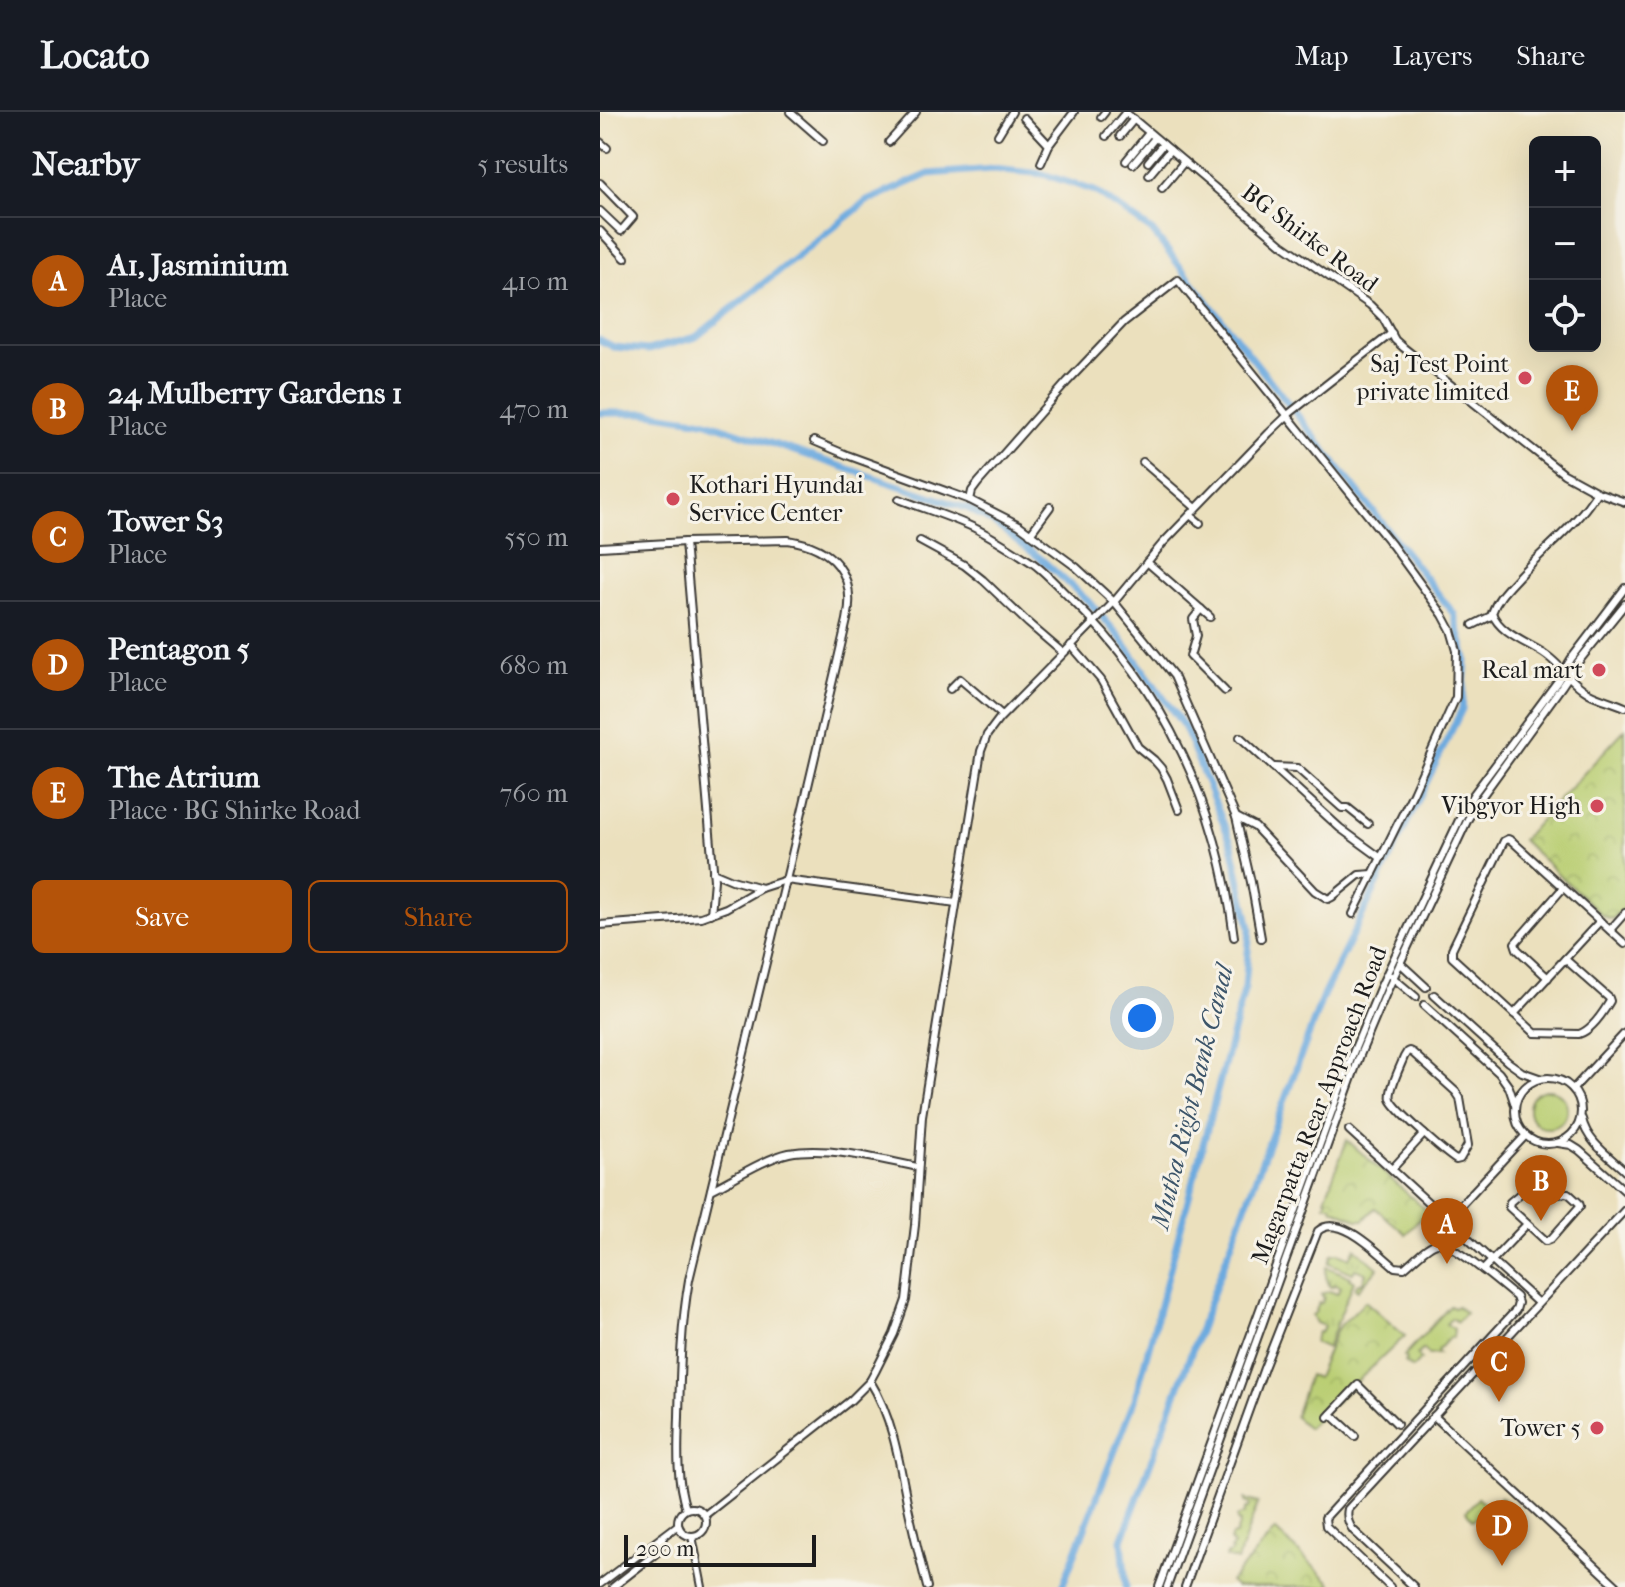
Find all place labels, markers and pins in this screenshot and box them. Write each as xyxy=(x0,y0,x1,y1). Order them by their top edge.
place label: Saj Test Point private limited xyxy=(1356,350,1510,406)
pin: E xyxy=(1546,365,1598,431)
marker: Saj Test Point private limited xyxy=(1516,369,1534,387)
place label: Kothari Hyundai Service Center xyxy=(689,471,864,527)
marker: Kothari Hyundai Service Center xyxy=(664,490,682,508)
place label: Real mart xyxy=(1481,656,1583,684)
marker: Real mart xyxy=(1590,661,1608,679)
place label: Vibgyor High xyxy=(1440,792,1582,820)
marker: Vibgyor High xyxy=(1588,797,1606,815)
pin: B xyxy=(1515,1155,1567,1221)
pin: A xyxy=(1421,1198,1473,1264)
pin: C xyxy=(1473,1336,1525,1402)
place label: Tower 5 xyxy=(1500,1414,1581,1442)
marker: Tower 5 xyxy=(1588,1419,1606,1437)
pin: D xyxy=(1476,1500,1528,1566)

